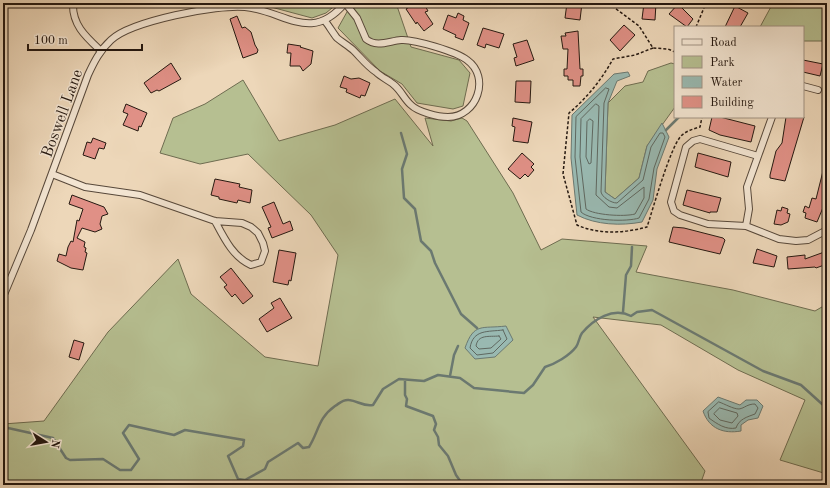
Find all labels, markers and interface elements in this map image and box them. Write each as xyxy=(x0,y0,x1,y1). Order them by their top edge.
scale bar xyxy=(28,26,142,52)
legend xyxy=(674,26,804,118)
text: 100 m xyxy=(34,35,68,47)
text: Road xyxy=(710,37,737,49)
text: Park xyxy=(710,57,735,69)
street label: Boswell Lane xyxy=(40,67,86,160)
text: Water xyxy=(710,77,743,89)
text: Building xyxy=(710,97,754,109)
north arrow xyxy=(26,422,66,462)
text: N xyxy=(48,438,61,449)

